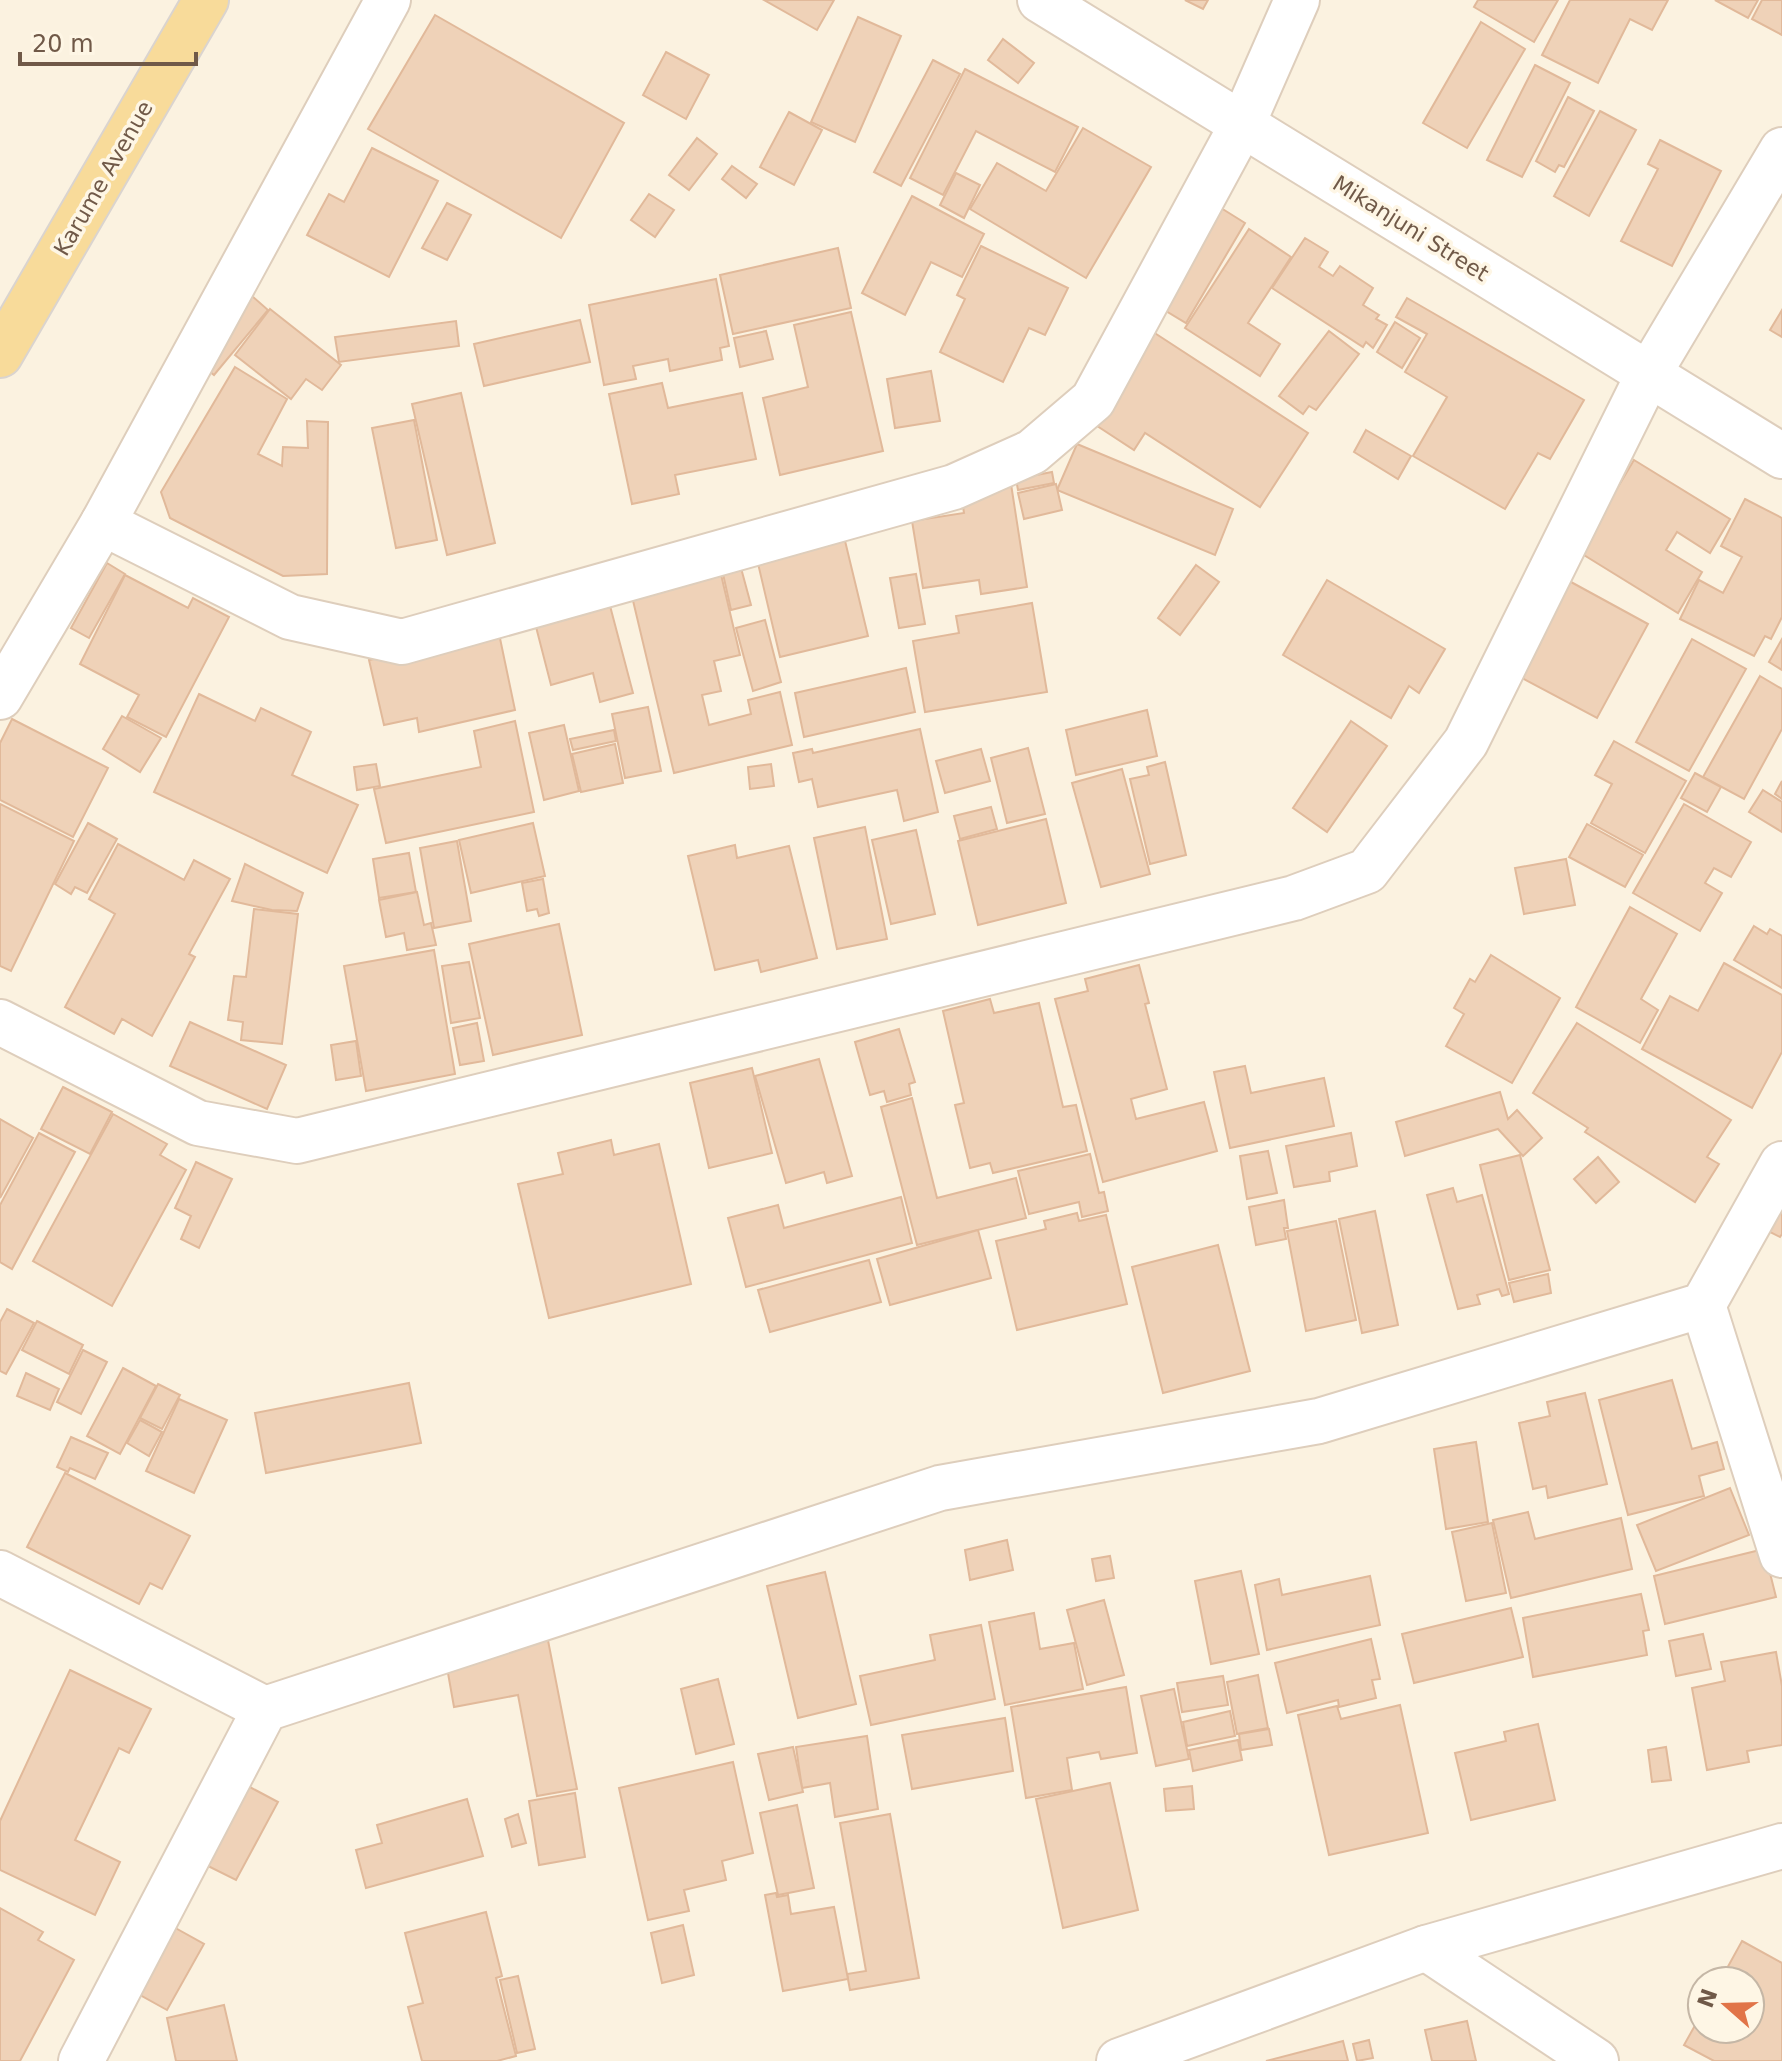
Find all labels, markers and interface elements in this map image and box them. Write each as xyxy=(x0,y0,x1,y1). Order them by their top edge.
scale bar xyxy=(20,16,196,66)
text: 20 m xyxy=(32,30,94,58)
street label: Karume Avenue xyxy=(49,97,158,260)
street label: Mikanjuni Street xyxy=(1328,170,1494,287)
north arrow xyxy=(1686,1965,1766,2045)
text: N xyxy=(1693,1985,1723,2011)

